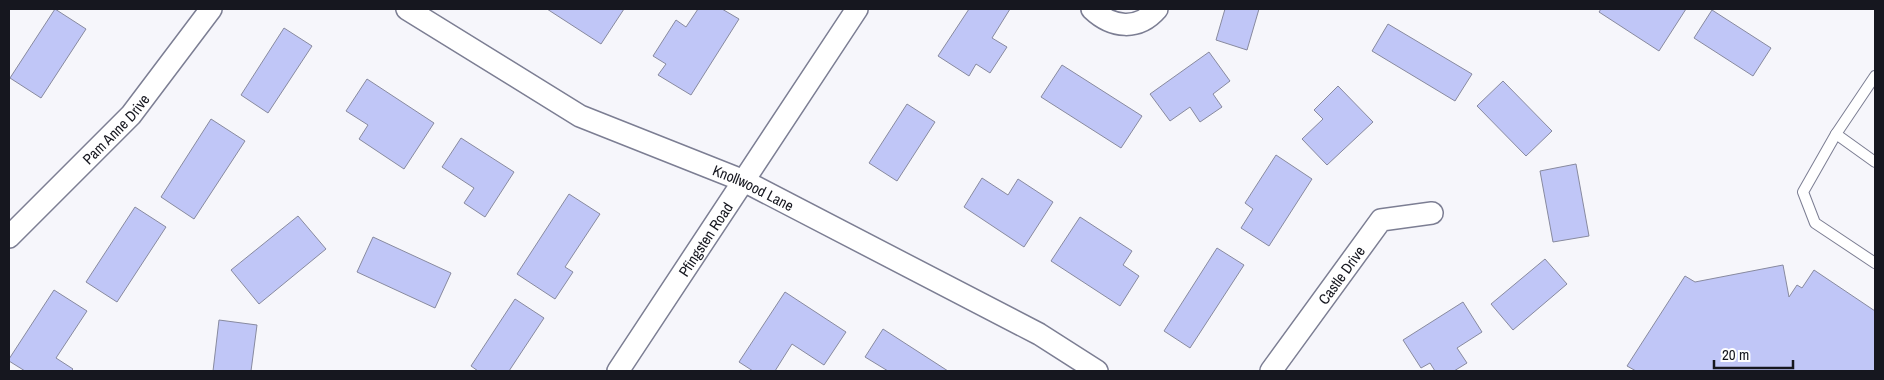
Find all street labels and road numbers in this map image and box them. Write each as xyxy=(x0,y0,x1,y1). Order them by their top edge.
street label: Pam Anne Drive xyxy=(77,89,154,169)
street label: Knollwood Lane xyxy=(710,159,798,216)
street label: Pfingsten Road xyxy=(673,198,737,280)
street label: Castle Drive xyxy=(1313,241,1370,308)

